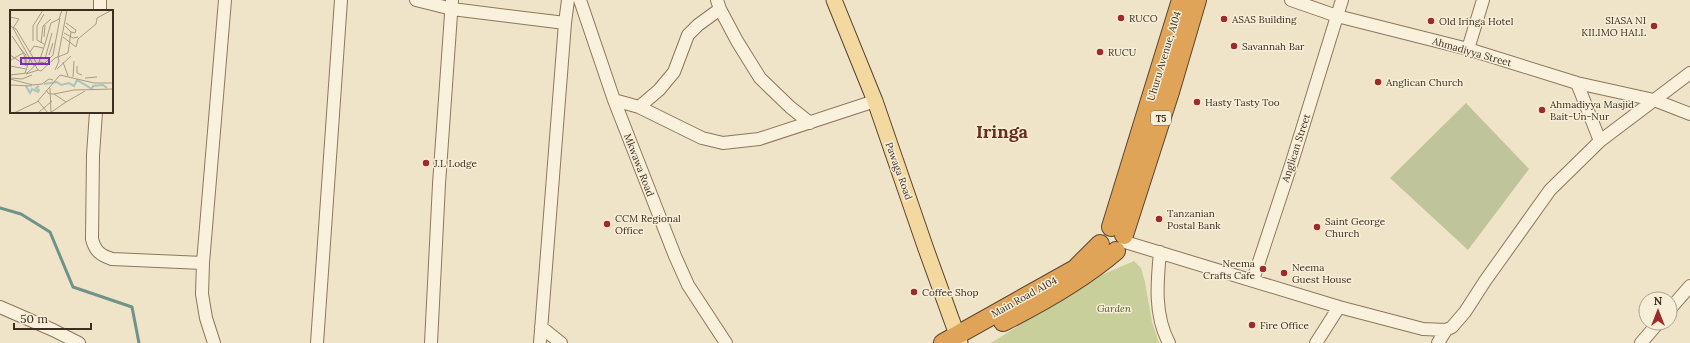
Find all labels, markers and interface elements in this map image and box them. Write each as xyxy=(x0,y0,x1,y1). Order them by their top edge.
street label: Uhuru Avenue, A104 xyxy=(1144,9,1184,102)
inset map xyxy=(10,10,113,113)
place label: RUCO xyxy=(1129,12,1158,25)
marker: RUCO xyxy=(1116,13,1126,23)
place label: ASAS Building xyxy=(1231,13,1297,26)
marker: ASAS Building xyxy=(1219,14,1229,24)
place label: SIASA NI KILIMO HALL xyxy=(1581,14,1646,39)
place label: Old Iringa Hotel xyxy=(1439,15,1514,28)
marker: Old Iringa Hotel xyxy=(1426,16,1436,26)
marker: SIASA NI KILIMO HALL xyxy=(1649,21,1659,31)
street label: Ahmadiyya Street xyxy=(1430,34,1513,70)
place label: Savannah Bar xyxy=(1242,40,1305,53)
marker: Savannah Bar xyxy=(1229,41,1239,51)
place label: RUCU xyxy=(1108,46,1137,59)
marker: RUCU xyxy=(1095,47,1105,57)
place label: Anglican Church xyxy=(1385,76,1463,89)
marker: Anglican Church xyxy=(1373,77,1383,87)
place label: Hasty Tasty Too xyxy=(1205,96,1280,109)
marker: Hasty Tasty Too xyxy=(1192,97,1202,107)
place label: Ahmadiyya Masjid Bait-Un-Nur xyxy=(1549,98,1634,123)
marker: Ahmadiyya Masjid Bait-Un-Nur xyxy=(1537,105,1547,115)
road number: T5 xyxy=(1151,111,1171,125)
street label: Anglican Street xyxy=(1279,112,1313,185)
district label: Iringa xyxy=(976,120,1029,143)
street label: Mkwawa Road xyxy=(621,132,657,198)
street label: Pawaga Road xyxy=(883,140,915,202)
place label: J.L Lodge xyxy=(433,157,477,170)
marker: J.L Lodge xyxy=(421,158,431,168)
place label: Tanzanian Postal Bank xyxy=(1167,207,1221,232)
place label: CCM Regional Office xyxy=(615,212,681,237)
marker: Tanzanian Postal Bank xyxy=(1154,214,1164,224)
place label: Saint George Church xyxy=(1325,215,1386,240)
marker: CCM Regional Office xyxy=(602,219,612,229)
marker: Saint George Church xyxy=(1312,222,1322,232)
place label: Neema Crafts Cafe xyxy=(1203,257,1256,282)
place label: Neema Guest House xyxy=(1292,261,1352,286)
marker: Neema Crafts Cafe xyxy=(1258,264,1268,274)
marker: Neema Guest House xyxy=(1279,268,1289,278)
street label: Main Road A104 xyxy=(989,273,1060,320)
place label: Coffee Shop xyxy=(922,286,979,299)
marker: Coffee Shop xyxy=(909,287,919,297)
north arrow xyxy=(1638,291,1678,331)
text: N xyxy=(1654,294,1663,308)
park label: Garden xyxy=(1097,302,1132,315)
scale bar xyxy=(14,305,91,331)
text: 50 m xyxy=(20,311,48,326)
place label: Fire Office xyxy=(1260,319,1309,332)
marker: Fire Office xyxy=(1247,320,1257,330)

